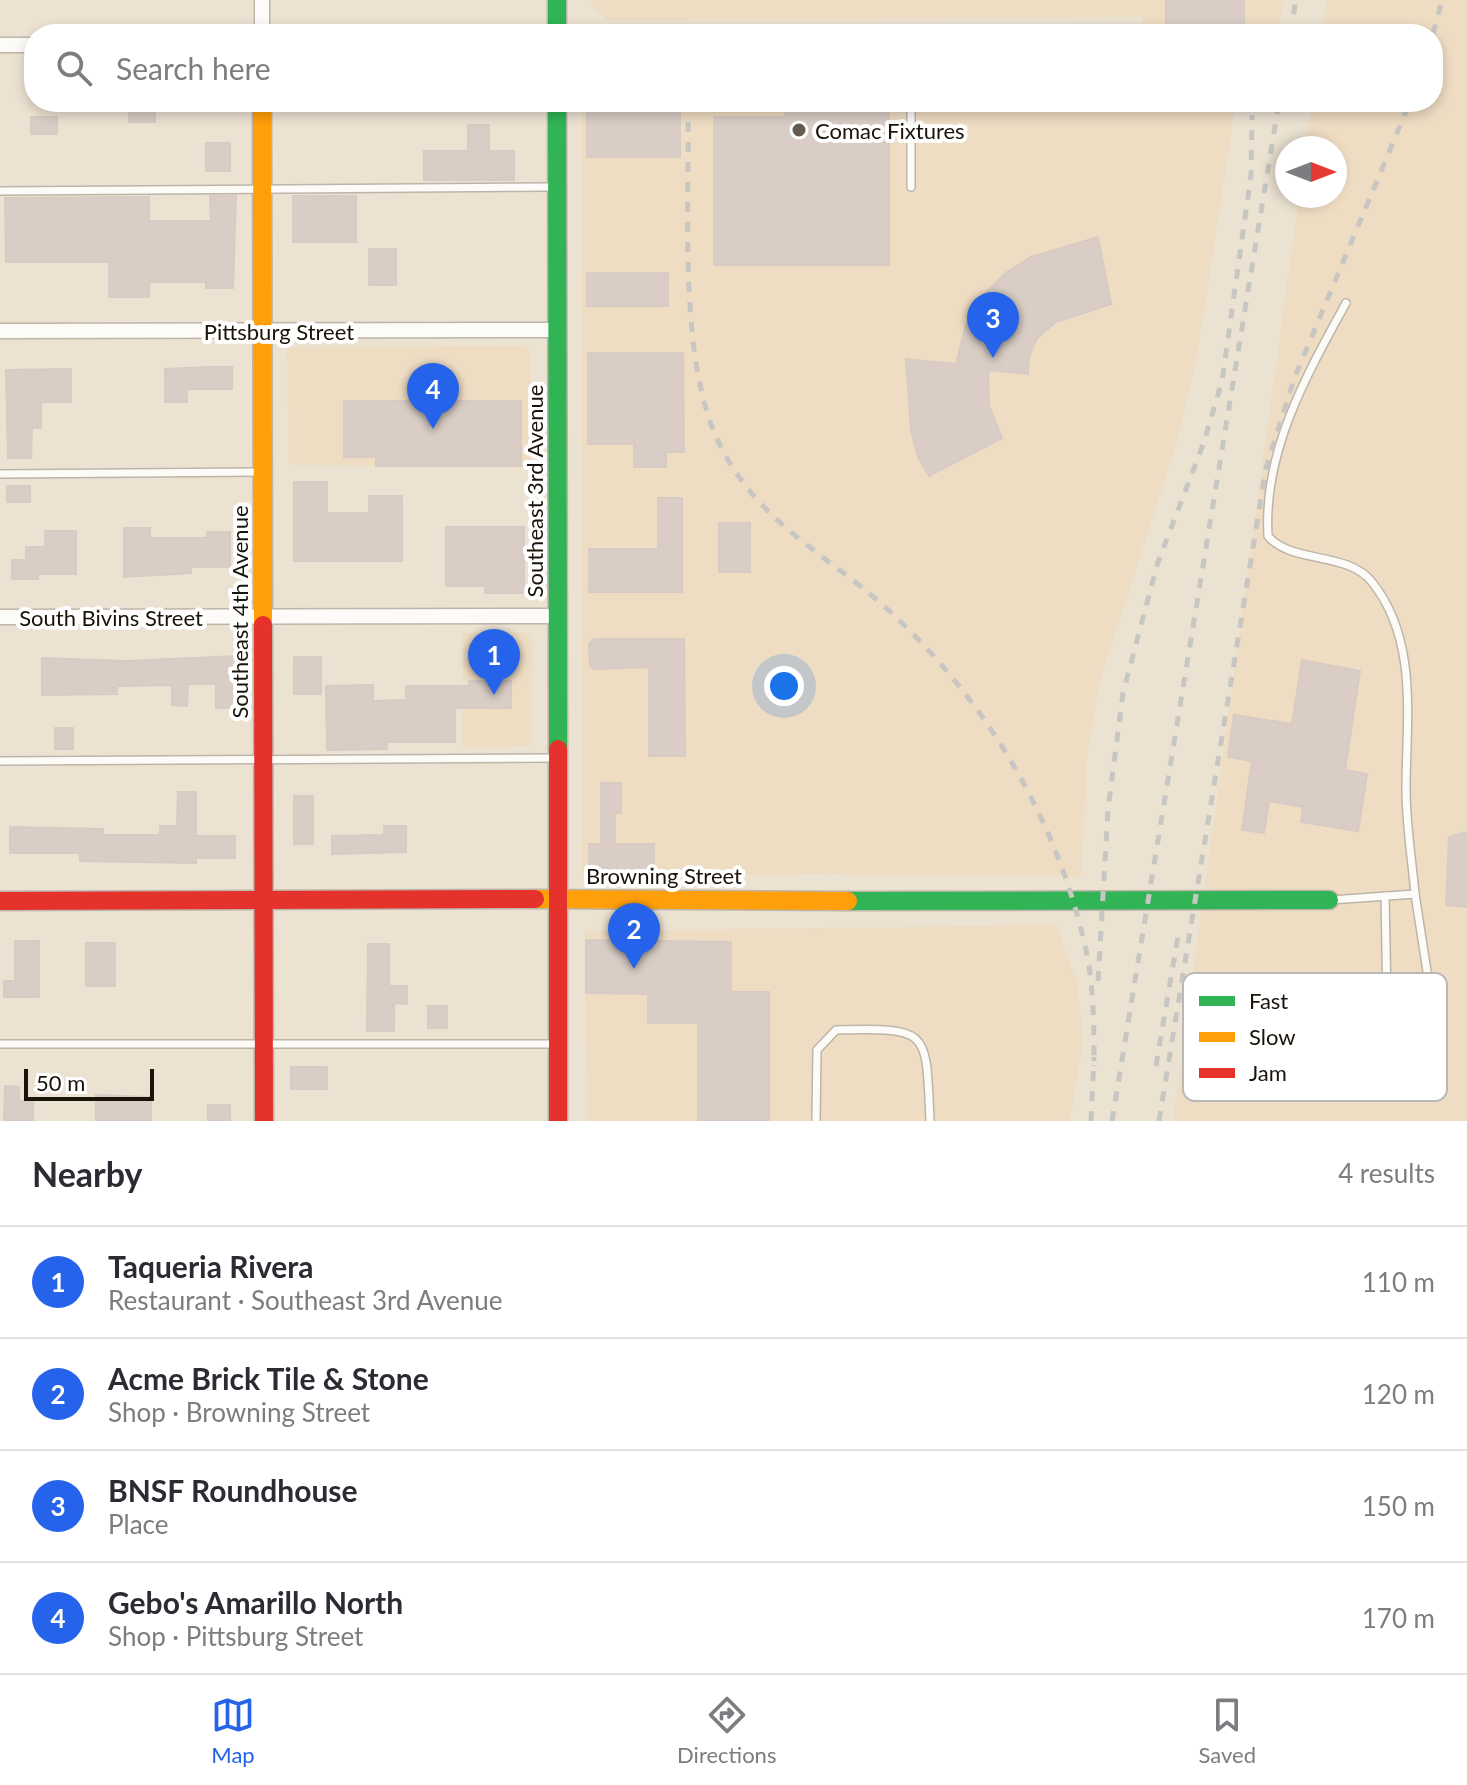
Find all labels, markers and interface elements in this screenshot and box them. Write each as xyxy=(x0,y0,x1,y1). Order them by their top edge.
search box xyxy=(24,24,1443,112)
icon: search xyxy=(52,46,96,90)
text: Search here xyxy=(116,50,271,86)
place label: Comac Fixtures xyxy=(815,117,965,144)
marker: Comac Fixtures xyxy=(790,121,808,139)
north arrow xyxy=(1275,136,1347,208)
pin: 3 xyxy=(967,292,1019,358)
street label: Pittsburg Street xyxy=(204,318,354,345)
pin: 4 xyxy=(407,363,459,429)
street label: Southeast 3rd Avenue xyxy=(521,385,548,597)
street label: Southeast 4th Avenue xyxy=(226,505,253,719)
street label: South Bivins Street xyxy=(19,604,203,631)
pin: 1 xyxy=(468,629,520,695)
your location xyxy=(764,666,804,706)
street label: Browning Street xyxy=(586,862,742,889)
pin: 2 xyxy=(608,903,660,969)
legend xyxy=(1183,973,1447,1101)
text: Fast xyxy=(1249,987,1288,1014)
text: Slow xyxy=(1249,1023,1296,1050)
text: Jam xyxy=(1249,1059,1287,1086)
scale bar xyxy=(24,1065,154,1101)
text: 50 m xyxy=(36,1069,85,1096)
text: Nearby xyxy=(32,1153,143,1194)
text: 4 results xyxy=(1338,1157,1435,1189)
text: Taqueria Rivera xyxy=(108,1248,314,1284)
text: 1 xyxy=(50,1266,66,1298)
text: 110 m xyxy=(1362,1266,1435,1298)
text: Restaurant · Southeast 3rd Avenue xyxy=(108,1284,503,1316)
text: Acme Brick Tile & Stone xyxy=(108,1360,429,1396)
text: 2 xyxy=(50,1378,66,1410)
text: 120 m xyxy=(1362,1378,1435,1410)
text: Shop · Browning Street xyxy=(108,1396,370,1428)
text: BNSF Roundhouse xyxy=(108,1472,358,1508)
text: 3 xyxy=(50,1490,66,1522)
text: 150 m xyxy=(1362,1490,1435,1522)
text: Place xyxy=(108,1508,169,1540)
text: Gebo's Amarillo North xyxy=(108,1584,403,1620)
text: 4 xyxy=(50,1602,66,1634)
text: 170 m xyxy=(1362,1602,1435,1634)
text: Shop · Pittsburg Street xyxy=(108,1620,363,1652)
tab: Map xyxy=(211,1693,255,1768)
tab: Directions xyxy=(677,1693,776,1768)
tab: Saved xyxy=(1198,1693,1256,1768)

